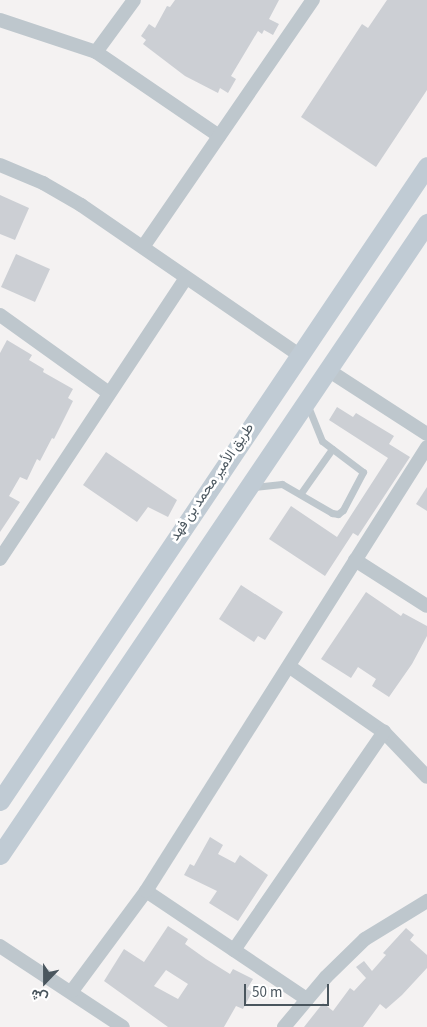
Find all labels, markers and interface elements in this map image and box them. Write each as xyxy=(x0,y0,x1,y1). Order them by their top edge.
street label: طريق الأمير محمد بن فهد xyxy=(166,420,258,544)
north arrow xyxy=(20,957,70,1007)
scale bar xyxy=(247,974,332,1006)
text: 50 m xyxy=(252,982,282,1003)
text: ش xyxy=(28,983,51,1008)

